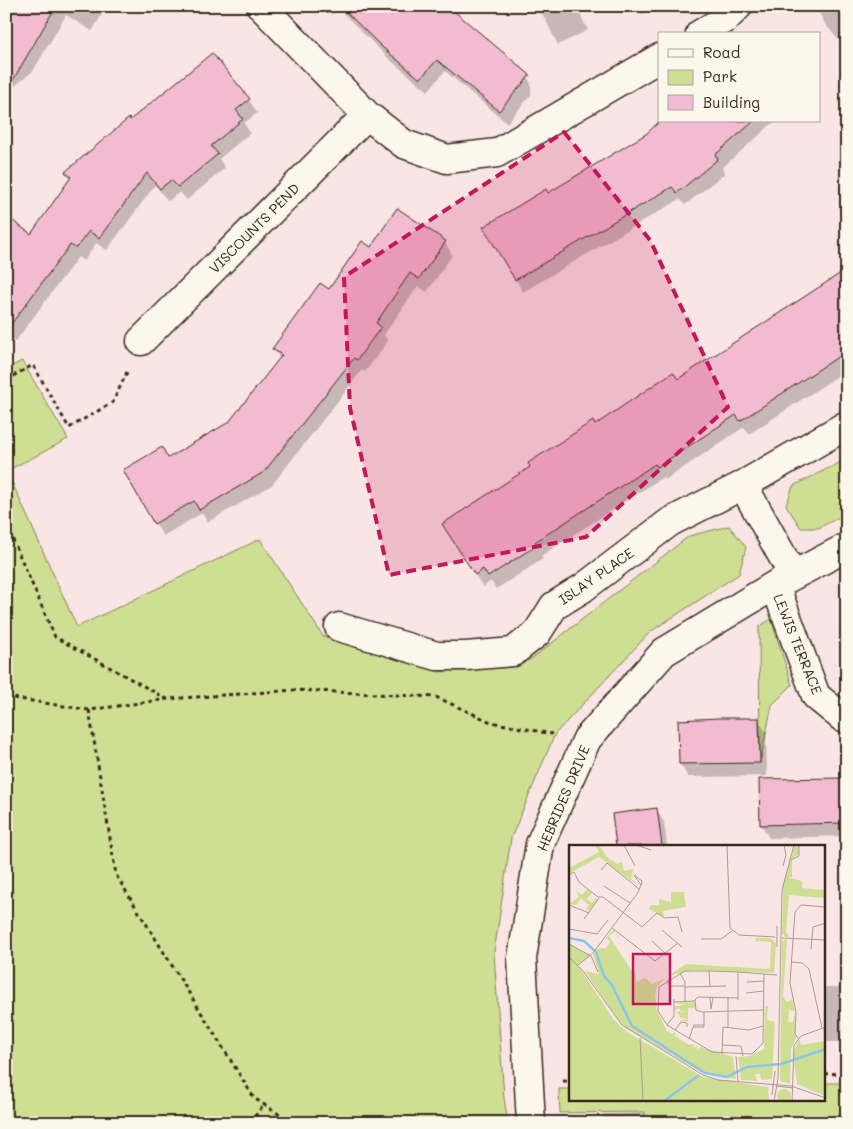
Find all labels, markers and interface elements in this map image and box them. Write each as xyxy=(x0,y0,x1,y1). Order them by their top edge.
legend xyxy=(658,32,820,122)
text: Road xyxy=(703,42,740,62)
text: Park xyxy=(703,66,737,86)
text: Building xyxy=(703,92,760,112)
street label: VISCOUNTS PEND xyxy=(205,179,303,277)
street label: ISLAY PLACE xyxy=(555,543,637,609)
street label: LEWIS TERRACE xyxy=(769,591,827,697)
street label: HEBRIDES DRIVE xyxy=(532,742,594,854)
inset map xyxy=(569,845,826,1102)

